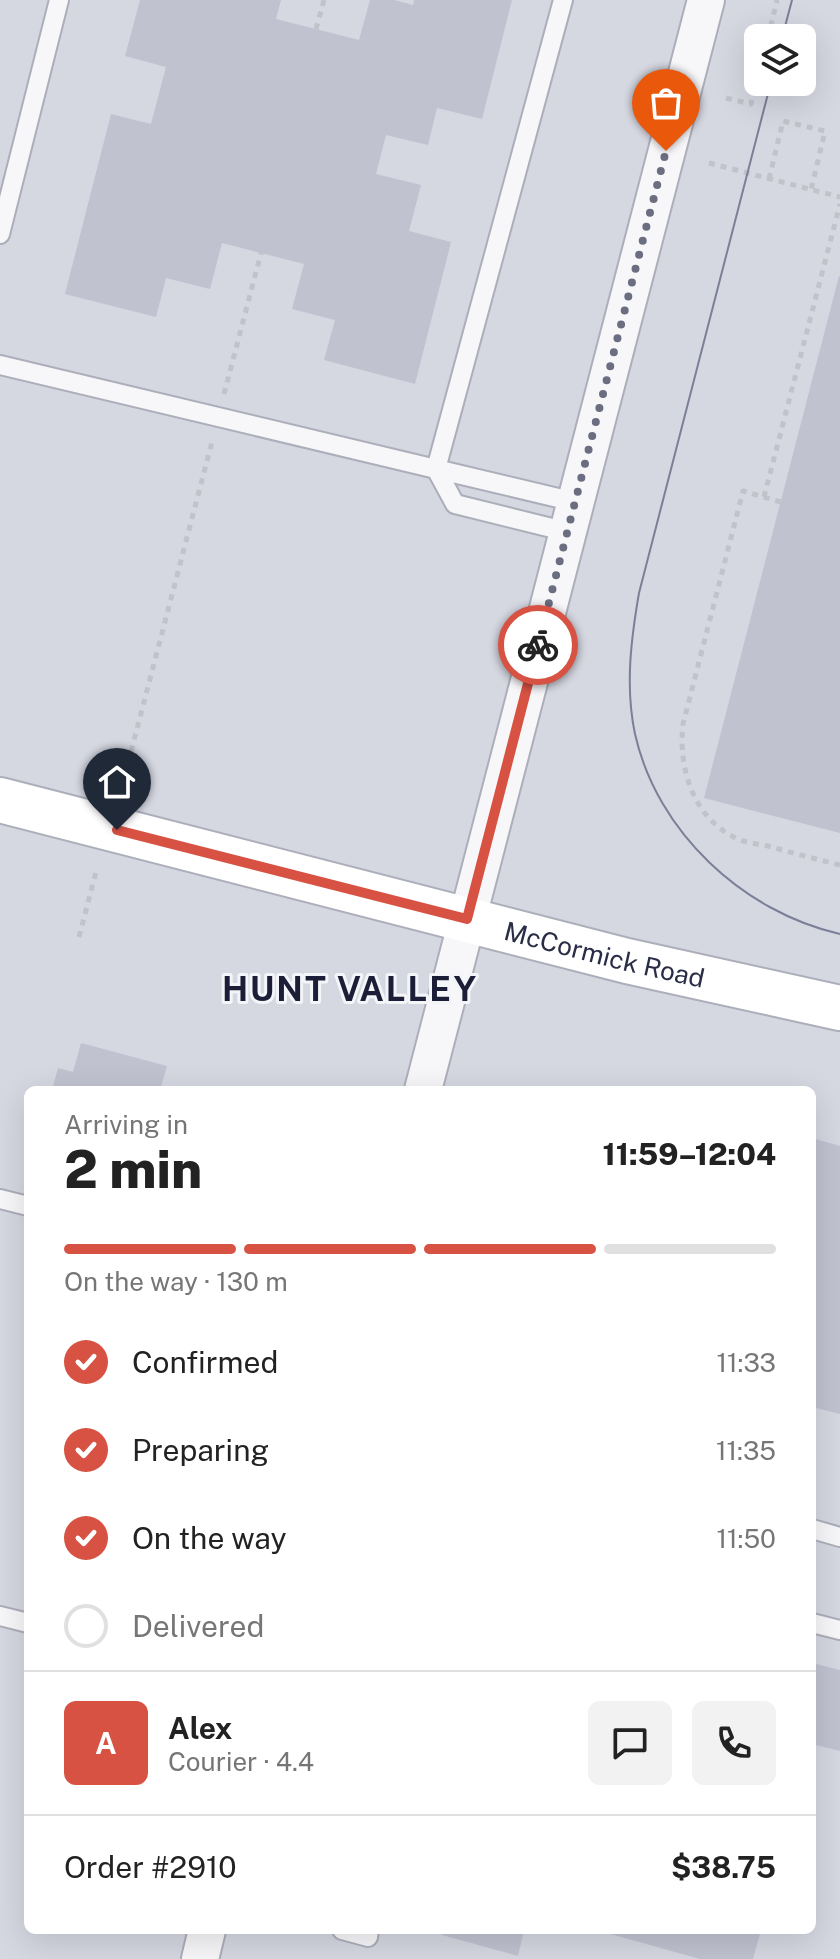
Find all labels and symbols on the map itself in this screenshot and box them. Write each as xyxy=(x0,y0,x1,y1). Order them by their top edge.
pin xyxy=(632,69,700,151)
courier xyxy=(498,605,578,685)
pin xyxy=(83,748,151,830)
street label: McCormick Road xyxy=(501,915,708,993)
district label: HUNT VALLEY xyxy=(222,969,478,1009)

